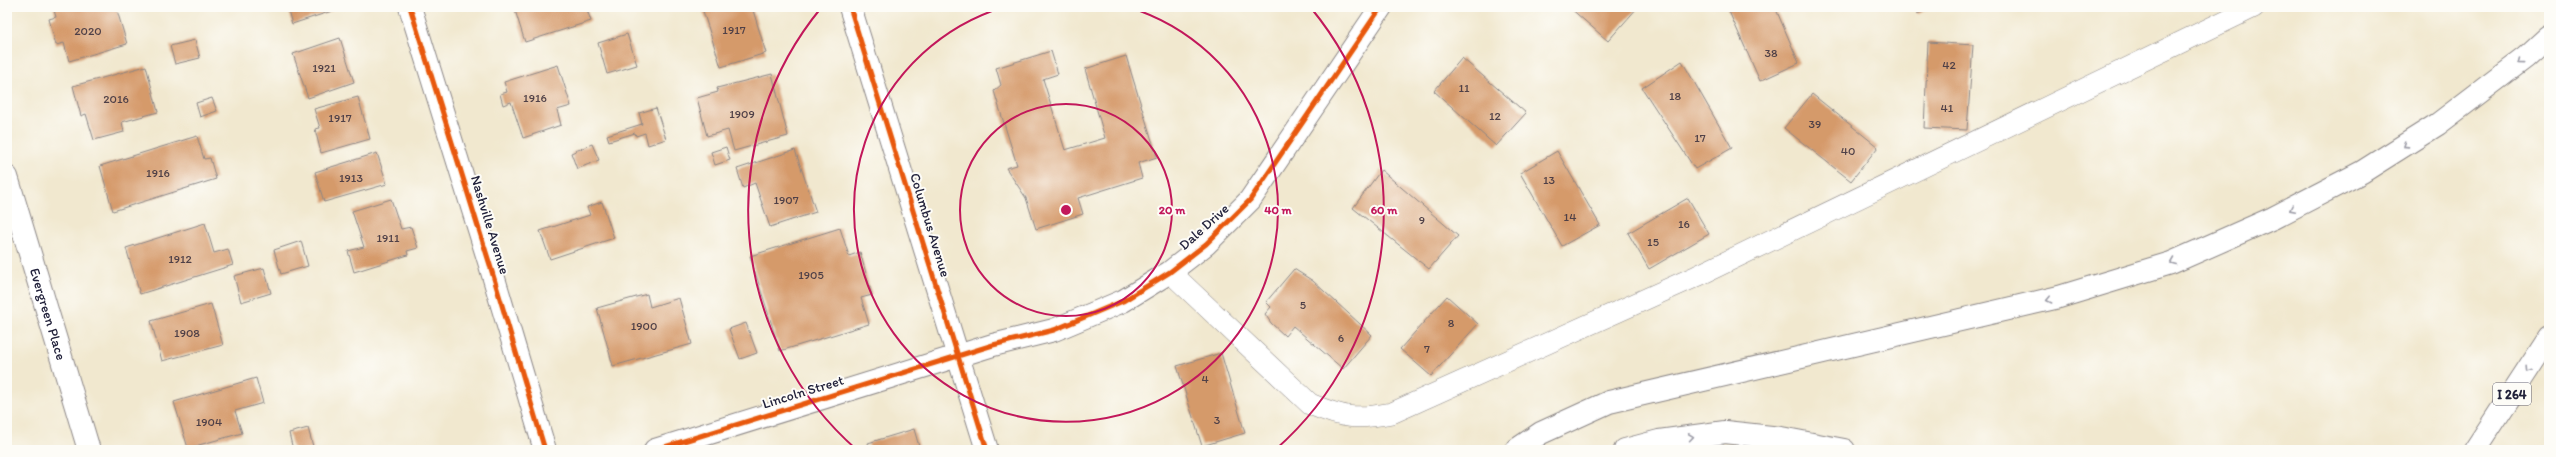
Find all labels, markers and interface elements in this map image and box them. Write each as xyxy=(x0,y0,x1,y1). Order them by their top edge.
house number: 1917 xyxy=(722,23,746,37)
house number: 2020 xyxy=(74,24,102,38)
house number: 38 xyxy=(1764,46,1778,60)
one-way arrow xyxy=(2517,57,2524,64)
house number: 42 xyxy=(1942,58,1956,72)
house number: 1921 xyxy=(312,61,336,75)
house number: 11 xyxy=(1458,81,1470,95)
house number: 18 xyxy=(1669,89,1681,103)
house number: 1916 xyxy=(523,91,547,105)
house number: 2016 xyxy=(103,92,129,106)
house number: 41 xyxy=(1941,101,1954,115)
house number: 1909 xyxy=(729,107,755,121)
house number: 12 xyxy=(1489,109,1502,123)
house number: 1917 xyxy=(328,111,352,125)
house number: 39 xyxy=(1809,117,1821,131)
house number: 17 xyxy=(1694,131,1706,145)
one-way arrow xyxy=(2402,140,2409,148)
house number: 40 xyxy=(1841,144,1855,158)
house number: 1916 xyxy=(146,166,170,180)
house number: 1913 xyxy=(339,171,363,185)
street label: Columbus Avenue xyxy=(906,171,954,279)
house number: 13 xyxy=(1543,173,1556,187)
street label: Nashville Avenue xyxy=(467,174,513,277)
house number: 1907 xyxy=(773,193,799,207)
street label: Dale Drive xyxy=(1176,200,1233,254)
centre of rings xyxy=(1059,203,1073,217)
text: 20 m xyxy=(1159,203,1186,217)
text: 40 m xyxy=(1264,203,1293,217)
text: 60 m xyxy=(1371,203,1398,217)
one-way arrow xyxy=(2289,204,2296,211)
house number: 14 xyxy=(1564,210,1576,224)
house number: 9 xyxy=(1419,213,1425,227)
house number: 16 xyxy=(1678,217,1690,231)
house number: 1911 xyxy=(377,231,400,245)
house number: 15 xyxy=(1647,235,1659,249)
house number: 1912 xyxy=(168,252,193,266)
one-way arrow xyxy=(2170,257,2178,265)
street label: Evergreen Place xyxy=(26,266,70,362)
house number: 1905 xyxy=(798,268,824,282)
one-way arrow xyxy=(2046,295,2052,303)
house number: 5 xyxy=(1300,298,1306,312)
house number: 8 xyxy=(1448,316,1455,330)
house number: 1900 xyxy=(631,319,657,333)
house number: 1908 xyxy=(174,326,200,340)
house number: 6 xyxy=(1338,331,1344,345)
house number: 7 xyxy=(1424,342,1430,356)
one-way arrow xyxy=(2525,366,2533,373)
street label: Lincoln Street xyxy=(760,372,846,412)
house number: 4 xyxy=(1201,372,1209,386)
road number: I 264 xyxy=(2493,383,2531,405)
house number: 3 xyxy=(1214,413,1221,427)
house number: 1904 xyxy=(196,415,222,429)
one-way arrow xyxy=(1687,433,1694,442)

